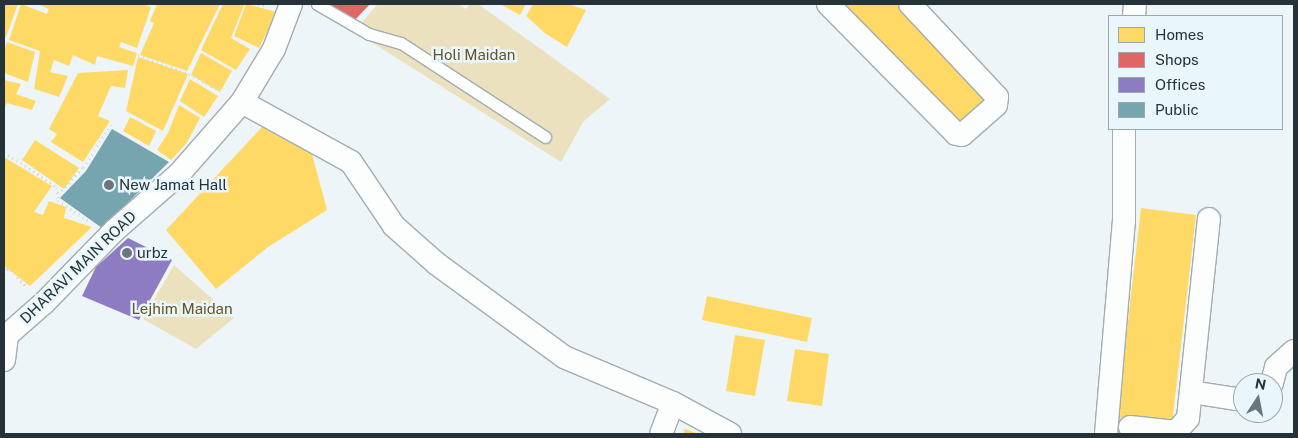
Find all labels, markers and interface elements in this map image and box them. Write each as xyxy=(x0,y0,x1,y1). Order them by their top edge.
legend xyxy=(1108,15,1283,130)
text: Homes xyxy=(1155,26,1204,43)
park label: Holi Maidan xyxy=(433,46,515,64)
text: Shops xyxy=(1155,51,1199,68)
text: Offices xyxy=(1155,76,1205,93)
text: Public xyxy=(1155,101,1199,118)
place label: New Jamat Hall xyxy=(119,176,227,194)
marker: New Jamat Hall xyxy=(103,179,115,191)
street label: DHARAVI MAIN ROAD xyxy=(16,207,140,327)
place label: urbz xyxy=(137,244,168,262)
marker: urbz xyxy=(121,247,133,259)
park label: Lejhim Maidan xyxy=(131,300,233,318)
north arrow xyxy=(1233,373,1283,423)
text: N xyxy=(1254,375,1268,393)

